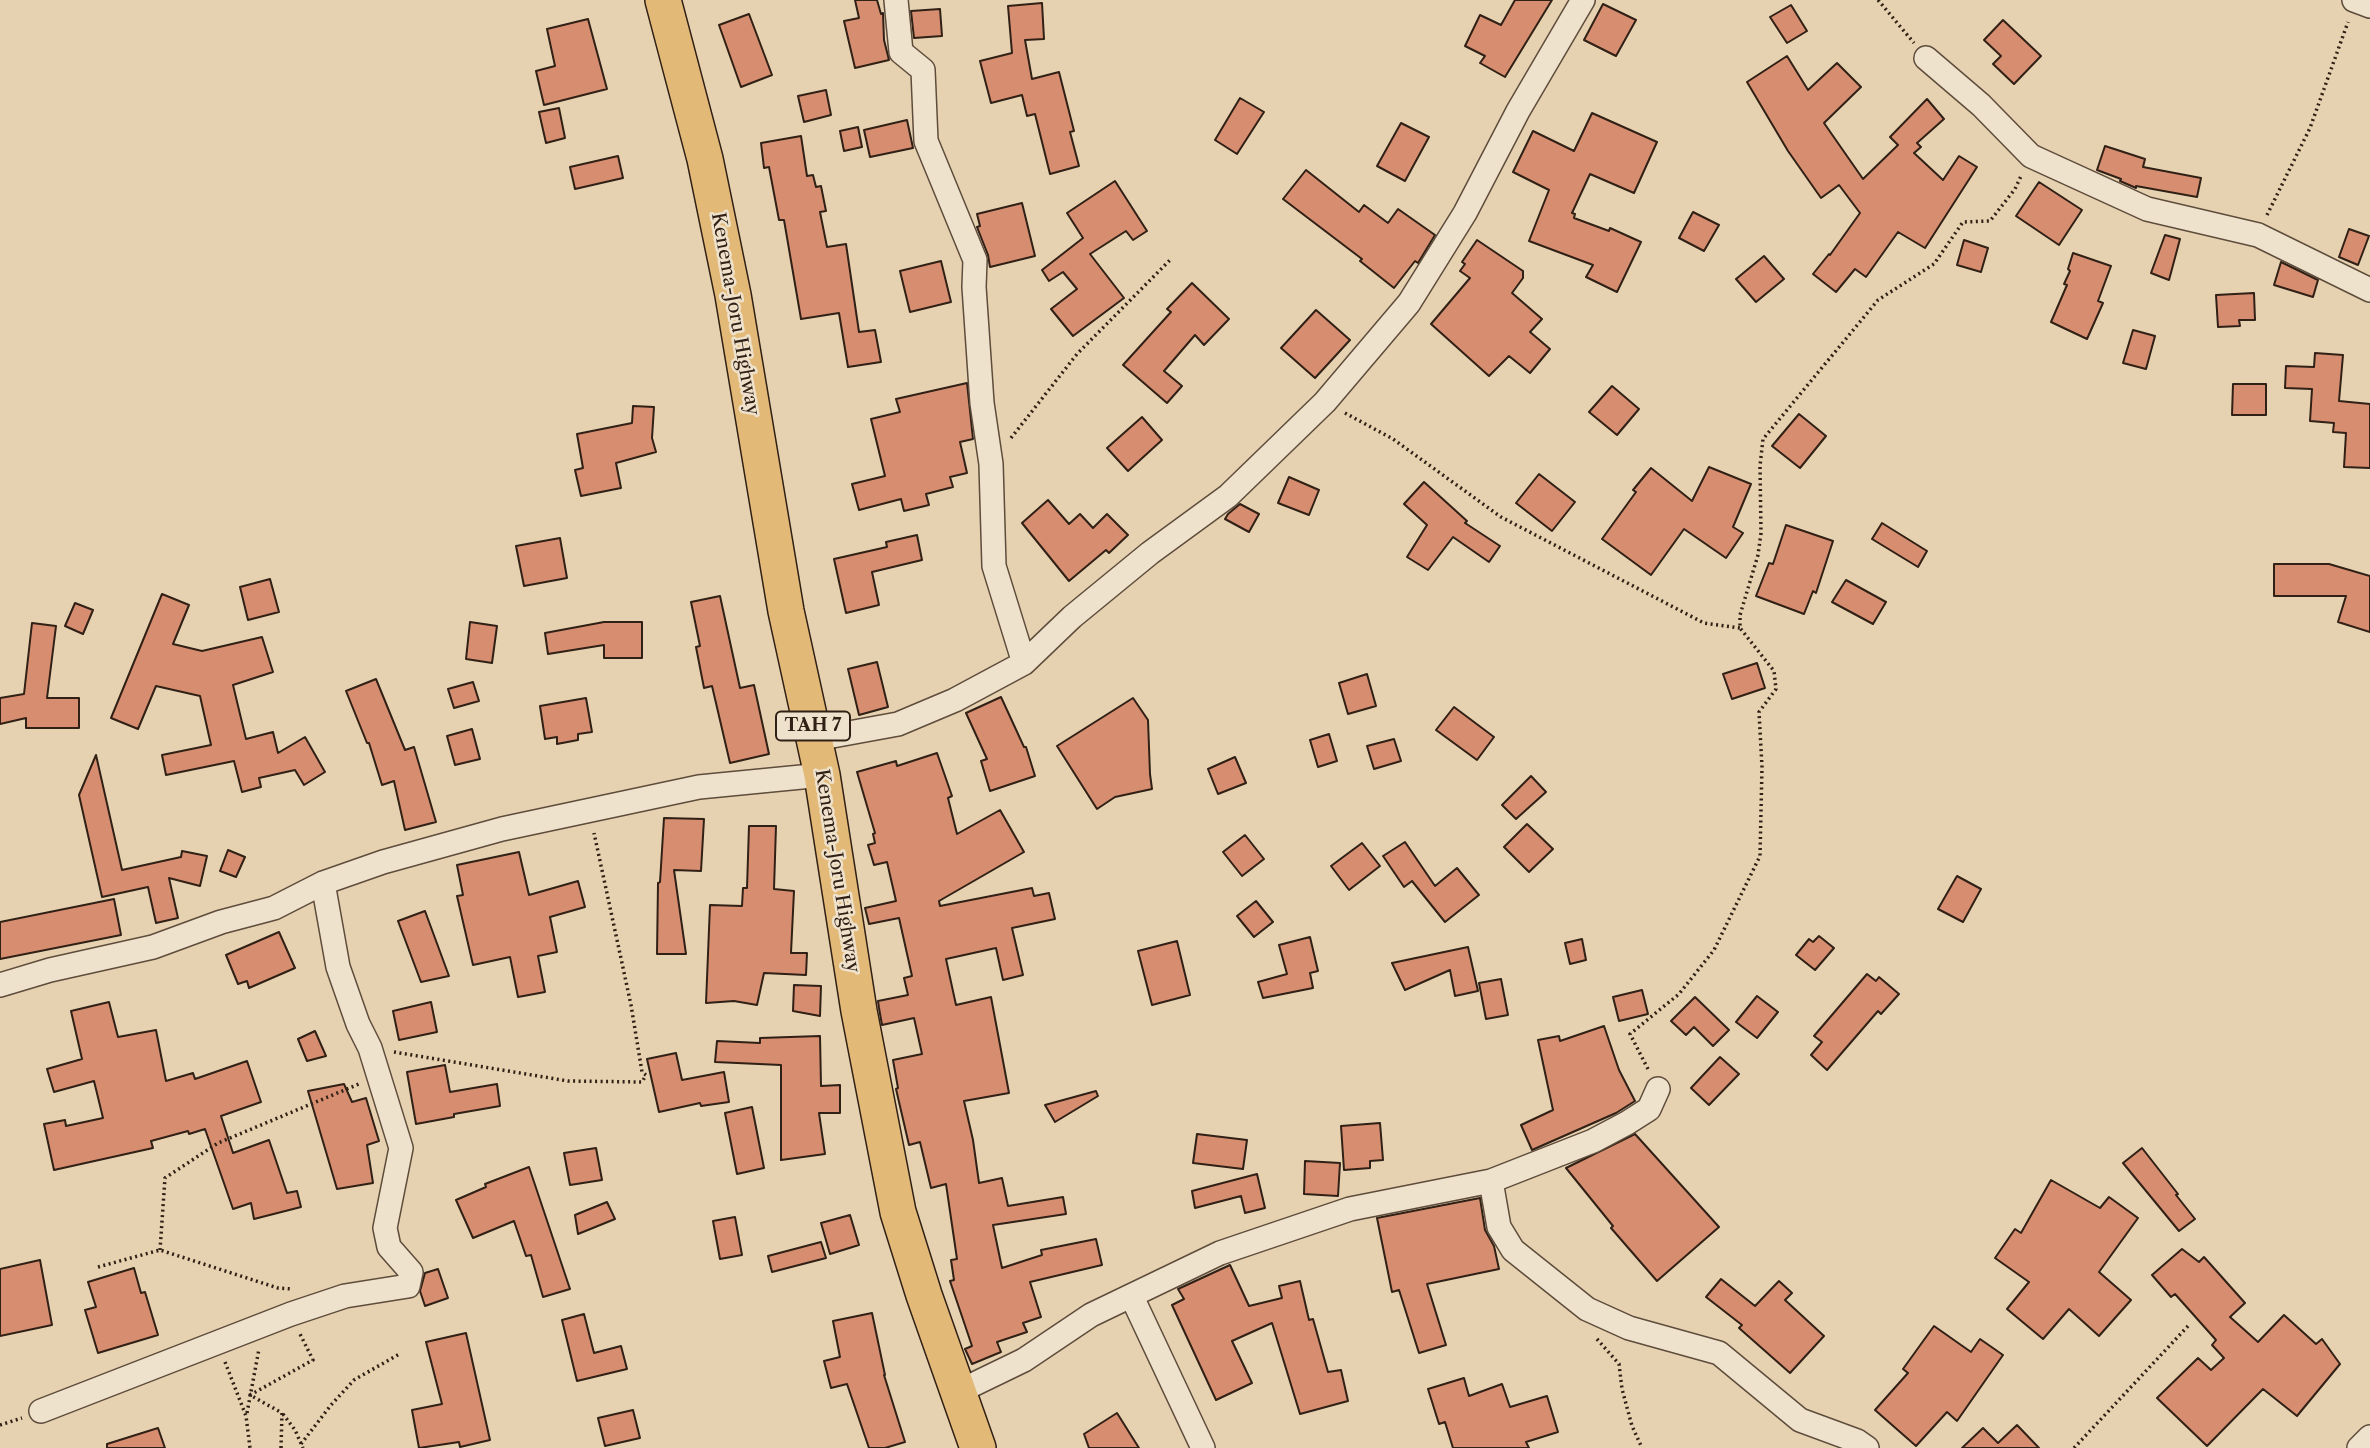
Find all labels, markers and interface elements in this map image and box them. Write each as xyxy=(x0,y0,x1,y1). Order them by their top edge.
street label: Kenema-Joru Highway xyxy=(706,211,764,417)
road number: TAH 7 xyxy=(776,712,850,740)
street label: Kenema-Joru Highway xyxy=(810,768,864,974)

